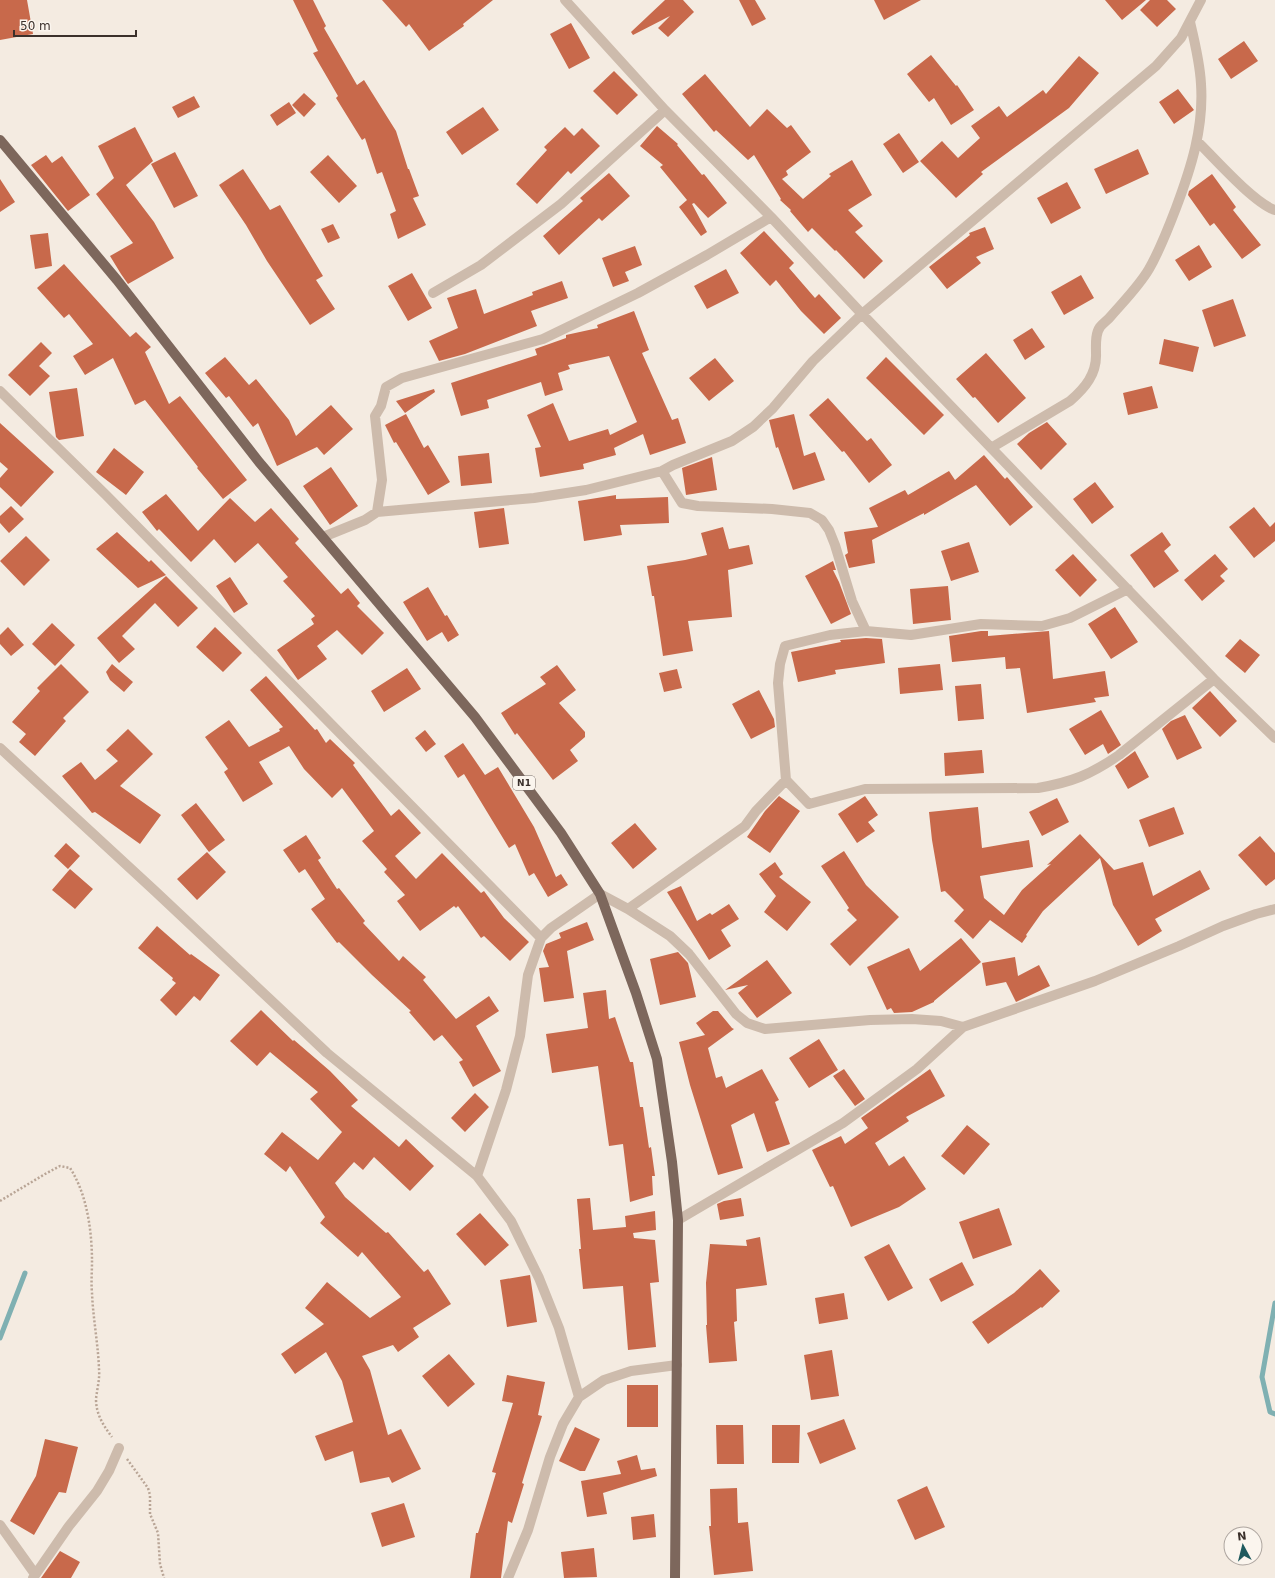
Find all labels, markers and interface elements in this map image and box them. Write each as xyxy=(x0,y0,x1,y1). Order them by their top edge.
scale bar xyxy=(14,12,136,38)
text: 50 m xyxy=(20,19,51,33)
road number: N1 xyxy=(513,776,535,790)
north arrow xyxy=(1223,1526,1263,1566)
text: N xyxy=(1236,1530,1247,1544)

